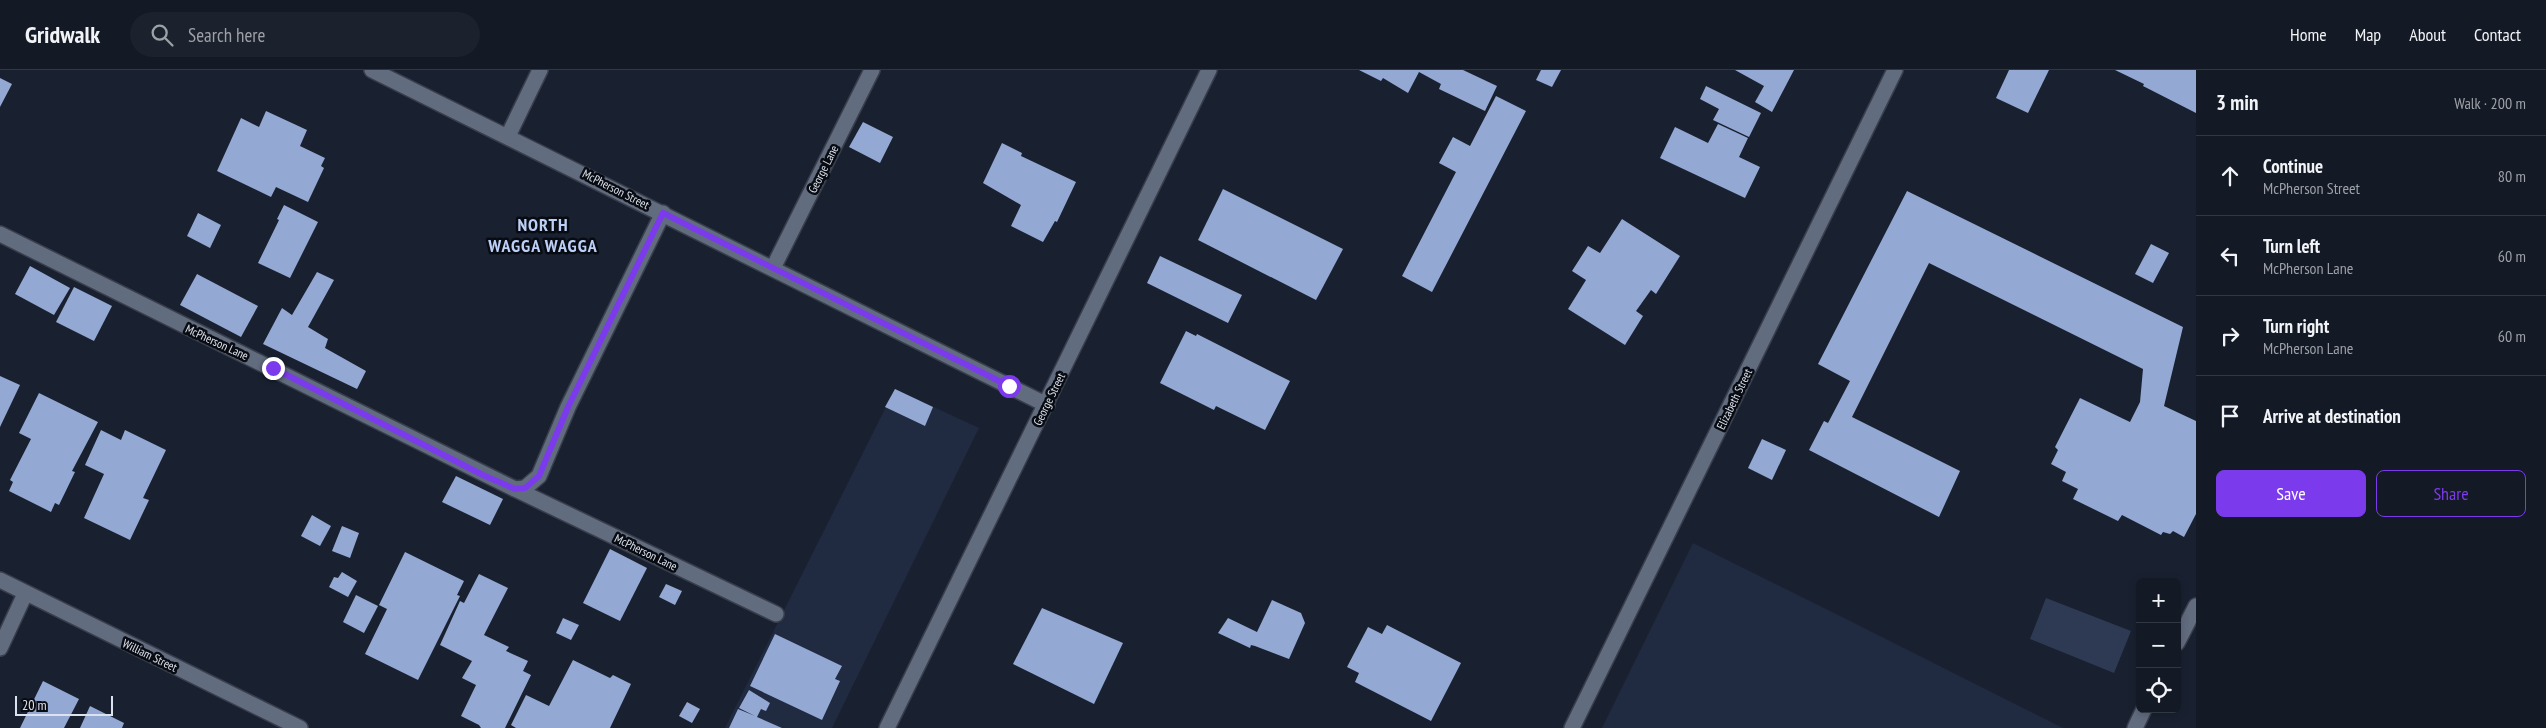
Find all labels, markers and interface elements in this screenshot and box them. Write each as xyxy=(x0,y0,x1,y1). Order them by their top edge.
search box xyxy=(130,12,480,57)
text: Gridwalk xyxy=(25,19,100,50)
icon: search xyxy=(148,21,176,49)
text: Search here xyxy=(188,23,265,47)
text: Home xyxy=(2290,23,2327,46)
text: Map xyxy=(2355,23,2381,46)
text: About xyxy=(2409,23,2446,46)
text: Contact xyxy=(2474,23,2521,46)
text: 3 min xyxy=(2216,89,2258,116)
text: Walk · 200 m xyxy=(2454,93,2526,113)
street label: George Lane xyxy=(805,143,841,195)
text: Continue xyxy=(2263,154,2323,178)
icon: ahead xyxy=(2216,162,2244,190)
street label: McPherson Street xyxy=(580,166,652,213)
text: 80 m xyxy=(2498,166,2526,186)
text: McPherson Street xyxy=(2263,178,2360,198)
district label: NORTH WAGGA WAGGA xyxy=(487,213,598,257)
text: Turn left xyxy=(2263,234,2320,258)
icon: left xyxy=(2216,242,2244,270)
text: 60 m xyxy=(2498,246,2526,266)
text: McPherson Lane xyxy=(2263,258,2353,278)
text: Turn right xyxy=(2263,314,2329,338)
street label: McPherson Lane xyxy=(183,321,251,363)
icon: right xyxy=(2216,322,2244,350)
text: 60 m xyxy=(2498,326,2526,346)
text: McPherson Lane xyxy=(2263,338,2353,358)
route end xyxy=(262,357,285,380)
street label: Elizabeth Street xyxy=(1713,366,1755,432)
street label: George Street xyxy=(1030,370,1068,428)
route start xyxy=(998,375,1021,398)
icon: arrive xyxy=(2216,402,2244,430)
text: Arrive at destination xyxy=(2263,404,2401,428)
button: Save xyxy=(2216,470,2366,517)
button: Share xyxy=(2376,470,2526,517)
street label: McPherson Lane xyxy=(612,530,680,574)
map controls xyxy=(2136,578,2181,713)
button: + xyxy=(2136,578,2181,623)
button: − xyxy=(2136,623,2181,668)
street label: William Street xyxy=(120,635,180,675)
button: locate xyxy=(2136,668,2181,713)
scale bar xyxy=(15,693,112,716)
text: 20 m xyxy=(22,696,47,714)

